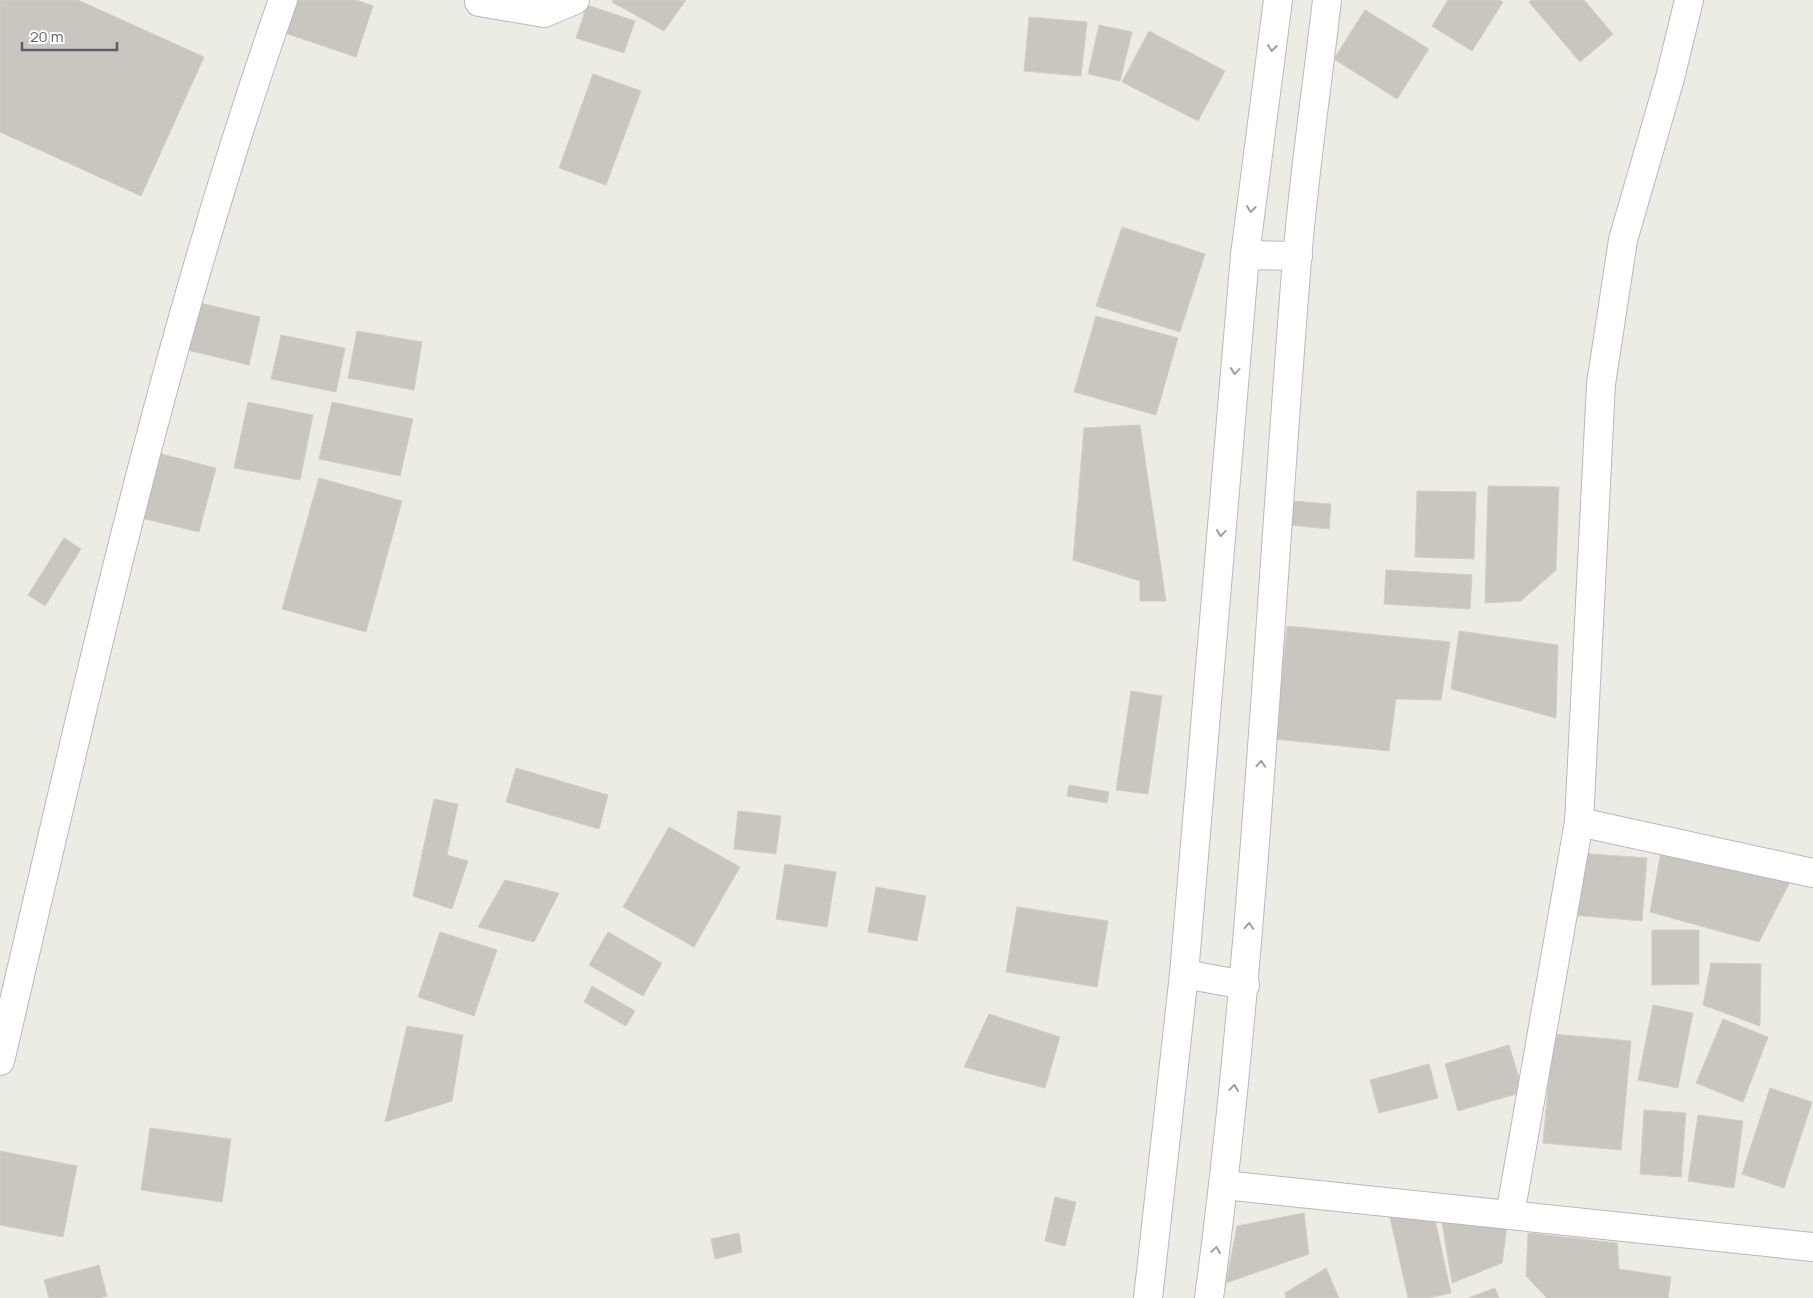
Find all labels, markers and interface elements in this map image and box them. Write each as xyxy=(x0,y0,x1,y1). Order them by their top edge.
scale bar xyxy=(22,20,118,52)
text: 20 m xyxy=(30,26,63,47)
one-way arrow xyxy=(1267,45,1278,53)
one-way arrow xyxy=(1246,206,1257,214)
one-way arrow xyxy=(1230,367,1241,375)
one-way arrow xyxy=(1216,529,1227,537)
one-way arrow xyxy=(1255,760,1266,768)
one-way arrow xyxy=(1243,922,1254,930)
one-way arrow xyxy=(1228,1084,1239,1092)
one-way arrow xyxy=(1210,1245,1221,1253)

